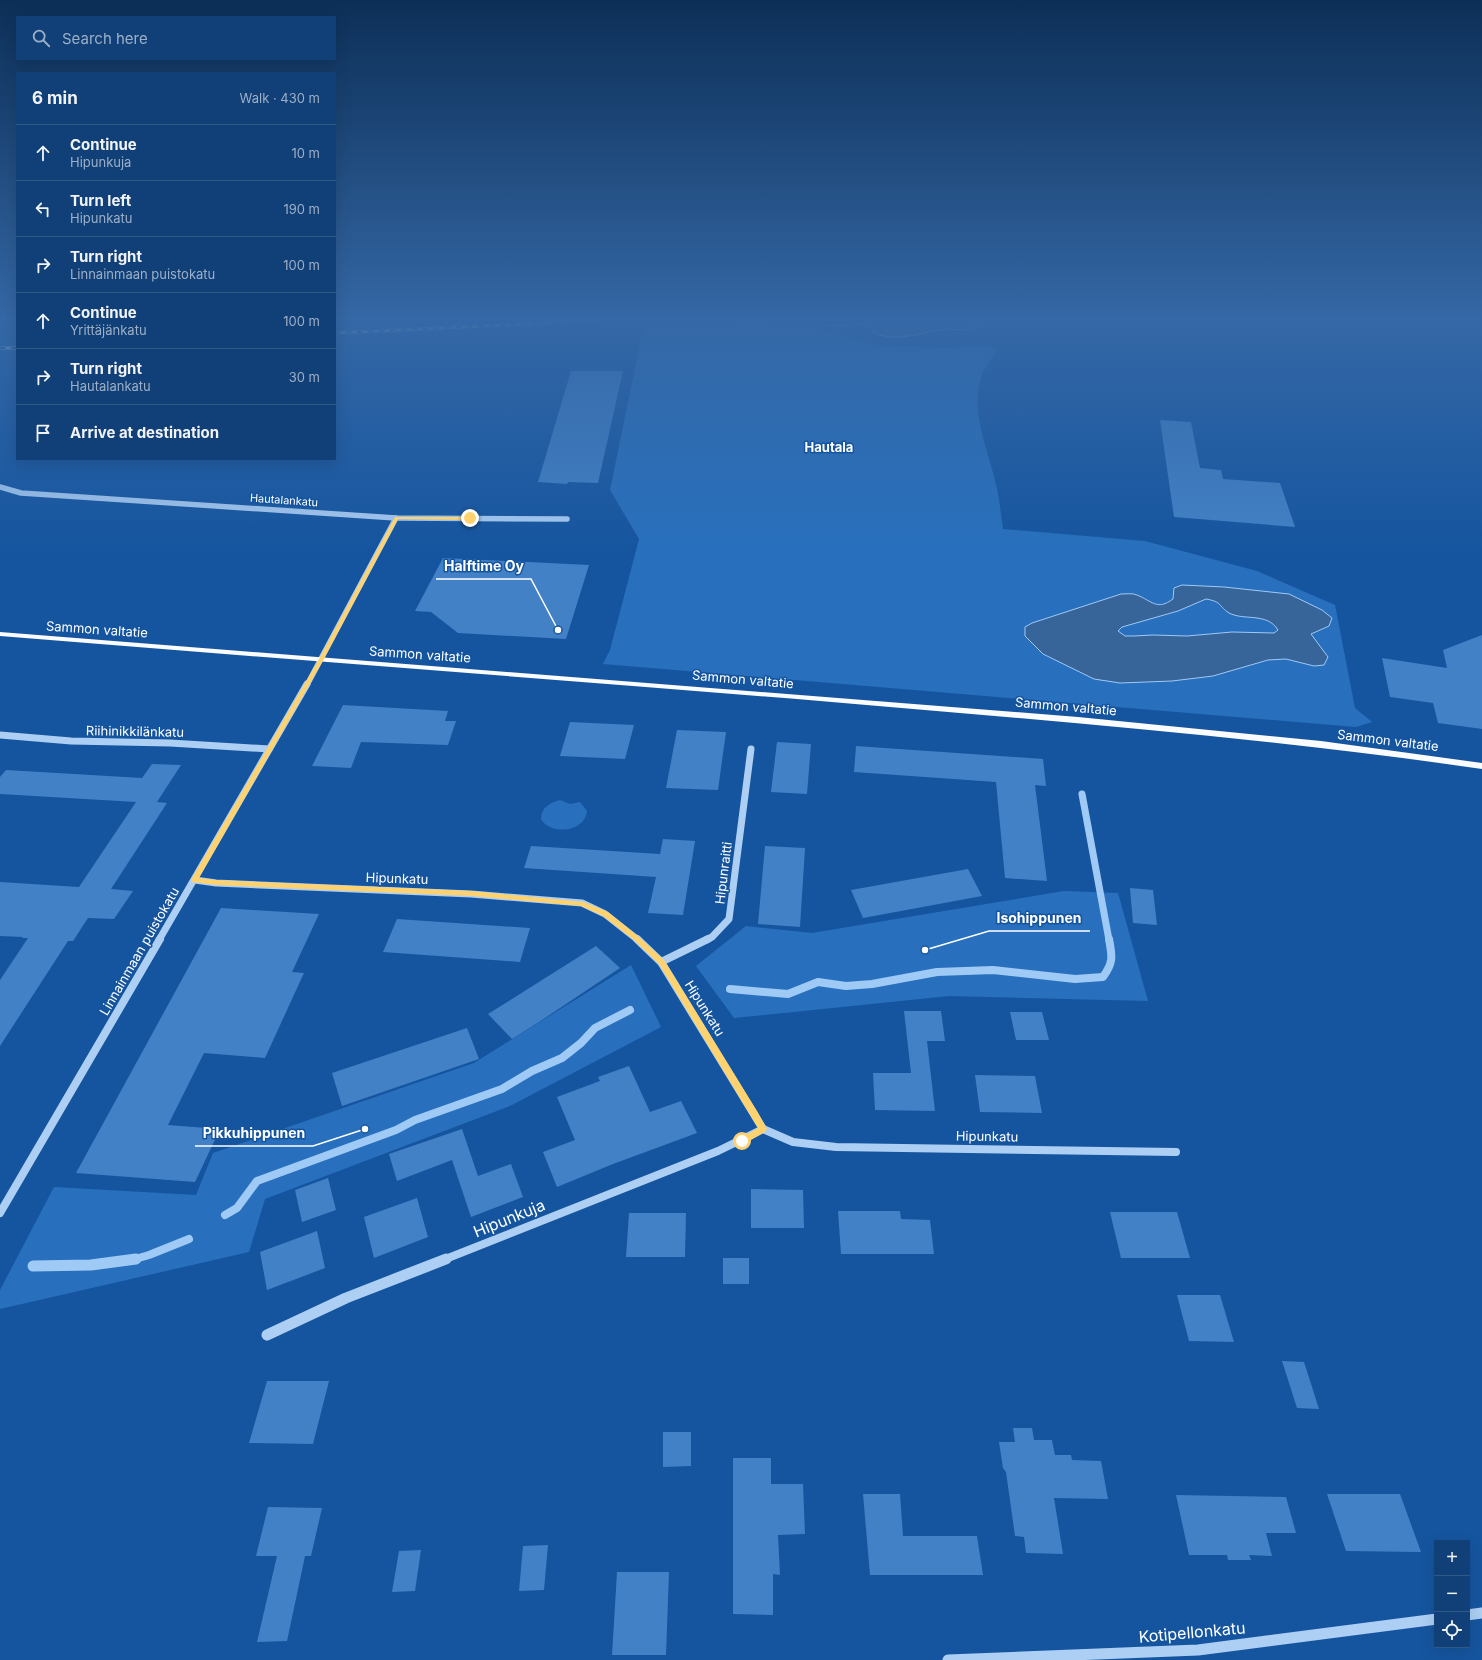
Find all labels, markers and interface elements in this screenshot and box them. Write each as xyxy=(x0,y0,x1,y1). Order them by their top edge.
search box xyxy=(16,16,336,60)
icon: search xyxy=(30,27,52,49)
text: Search here xyxy=(62,29,148,48)
text: 6 min xyxy=(32,88,78,108)
text: Walk · 430 m xyxy=(240,90,320,106)
text: Continue xyxy=(70,135,137,154)
icon: ahead xyxy=(32,142,54,164)
text: 10 m xyxy=(291,145,320,161)
text: Hipunkuja xyxy=(70,154,131,170)
text: Turn left xyxy=(70,191,131,210)
icon: left xyxy=(32,198,54,220)
text: 190 m xyxy=(283,201,320,217)
text: Hipunkatu xyxy=(70,210,133,226)
text: Turn right xyxy=(70,247,142,266)
icon: right xyxy=(32,254,54,276)
text: 100 m xyxy=(283,257,320,273)
text: Linnainmaan puistokatu xyxy=(70,266,215,282)
text: Continue xyxy=(70,303,137,322)
icon: ahead xyxy=(32,310,54,332)
text: 100 m xyxy=(283,313,320,329)
text: Yrittäjänkatu xyxy=(70,322,147,338)
text: Turn right xyxy=(70,359,142,378)
icon: right xyxy=(32,366,54,388)
text: 30 m xyxy=(289,369,320,385)
text: Hautalankatu xyxy=(70,378,151,394)
icon: arrive xyxy=(32,422,54,444)
text: Arrive at destination xyxy=(70,423,219,442)
district label: Hautala xyxy=(805,439,853,455)
street label: Hautalankatu xyxy=(249,491,319,509)
route end xyxy=(461,509,479,527)
callout: Halftime Oy xyxy=(436,553,531,579)
text: Halftime Oy xyxy=(444,557,525,574)
street label: Sammon valtatie xyxy=(46,617,148,641)
street label: Sammon valtatie xyxy=(369,642,471,666)
street label: Sammon valtatie xyxy=(691,667,795,691)
street label: Sammon valtatie xyxy=(1014,694,1118,718)
street label: Riihinikkilänkatu xyxy=(86,722,184,740)
street label: Sammon valtatie xyxy=(1336,726,1440,754)
street label: Hipunraitti xyxy=(711,841,735,905)
street label: Hipunkatu xyxy=(365,869,429,887)
street label: Linnainmaan puistokatu xyxy=(96,884,182,1018)
callout: Isohippunen xyxy=(989,905,1090,931)
text: Isohippunen xyxy=(996,909,1082,926)
street label: Hipunkatu xyxy=(682,977,728,1039)
callout: Pikkuhippunen xyxy=(195,1120,313,1146)
text: Pikkuhippunen xyxy=(203,1124,305,1141)
street label: Hipunkatu xyxy=(956,1127,1018,1145)
route start xyxy=(733,1132,751,1150)
street label: Hipunkuja xyxy=(470,1195,548,1241)
map controls xyxy=(1434,1540,1470,1648)
button: + xyxy=(1434,1540,1470,1576)
button: − xyxy=(1434,1576,1470,1612)
button: locate xyxy=(1434,1612,1470,1648)
street label: Kotipellonkatu xyxy=(1138,1617,1246,1647)

